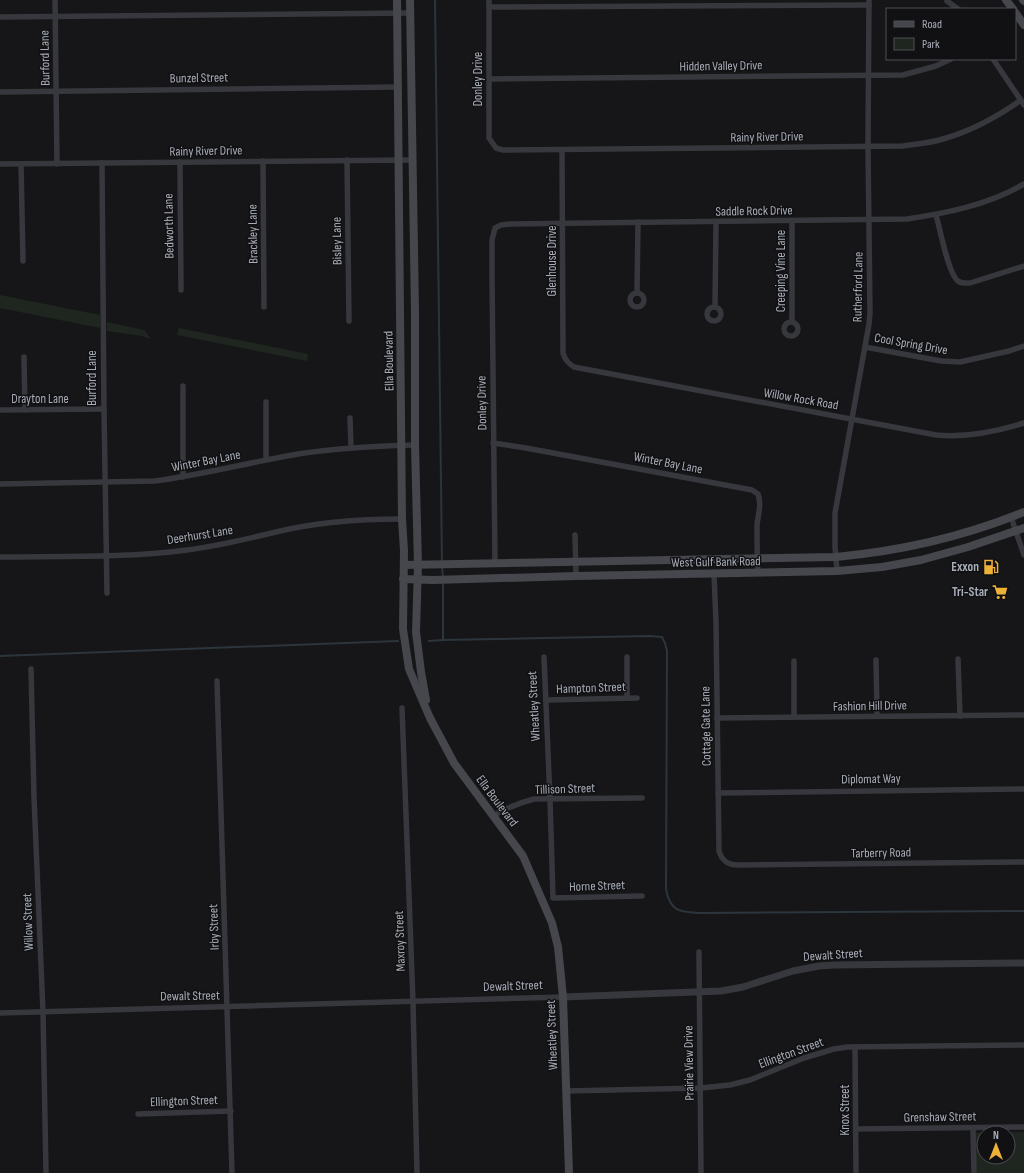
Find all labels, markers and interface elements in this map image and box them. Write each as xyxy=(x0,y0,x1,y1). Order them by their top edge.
legend xyxy=(886,8,1016,60)
text: Road xyxy=(922,17,942,32)
street label: Burford Lane xyxy=(37,30,53,86)
text: Park xyxy=(922,37,940,52)
street label: Donley Drive xyxy=(470,52,486,106)
street label: Hidden Valley Drive xyxy=(679,57,763,75)
street label: Bunzel Street xyxy=(170,69,228,87)
street label: Rainy River Drive xyxy=(730,128,804,146)
street label: Rainy River Drive xyxy=(169,142,243,160)
street label: Bedworth Lane xyxy=(160,193,178,259)
street label: Saddle Rock Drive xyxy=(715,202,793,220)
street label: Brackley Lane xyxy=(244,204,262,264)
street label: Bisley Lane xyxy=(329,217,345,265)
street label: Glenhouse Drive xyxy=(544,226,560,296)
street label: Creeping Vine Lane xyxy=(773,230,789,312)
street label: Rutherford Lane xyxy=(849,252,867,322)
street label: Cool Spring Drive xyxy=(873,330,949,358)
street label: Ella Boulevard xyxy=(380,331,398,391)
street label: Burford Lane xyxy=(84,350,100,406)
street label: Donley Drive xyxy=(474,376,490,430)
street label: Willow Rock Road xyxy=(762,385,840,413)
street label: Drayton Lane xyxy=(11,391,69,407)
street label: Winter Bay Lane xyxy=(170,446,242,476)
street label: Winter Bay Lane xyxy=(632,448,704,478)
street label: Deerhurst Lane xyxy=(166,522,234,548)
street label: West Gulf Bank Road xyxy=(671,553,761,571)
fuel station icon: Exxon xyxy=(982,558,1000,576)
place label: Exxon xyxy=(951,559,979,575)
supermarket icon: Tri-Star xyxy=(991,583,1009,601)
place label: Tri-Star xyxy=(952,584,988,600)
street label: Wheatley Street xyxy=(524,670,544,742)
street label: Hampton Street xyxy=(556,679,626,697)
street label: Cottage Gate Lane xyxy=(697,686,715,766)
street label: Fashion Hill Drive xyxy=(833,697,907,715)
street label: Diplomat Way xyxy=(841,770,901,788)
street label: Ella Boulevard xyxy=(472,772,522,830)
street label: Tillison Street xyxy=(535,780,595,798)
street label: Tarberry Road xyxy=(851,844,911,862)
street label: Horne Street xyxy=(569,877,625,895)
street label: Willow Street xyxy=(19,893,37,951)
street label: Irby Street xyxy=(205,904,223,950)
street label: Maxroy Street xyxy=(391,910,409,972)
street label: Dewalt Street xyxy=(803,945,863,965)
street label: Dewalt Street xyxy=(483,977,543,995)
street label: Dewalt Street xyxy=(160,987,220,1005)
street label: Wheatley Street xyxy=(543,1000,561,1070)
street label: Prairie View Drive xyxy=(680,1025,698,1101)
street label: Ellington Street xyxy=(756,1034,826,1072)
street label: Knox Street xyxy=(837,1084,853,1136)
street label: Ellington Street xyxy=(150,1092,218,1110)
street label: Grenshaw Street xyxy=(903,1108,977,1126)
north arrow xyxy=(976,1125,1016,1165)
text: N xyxy=(993,1129,999,1142)

